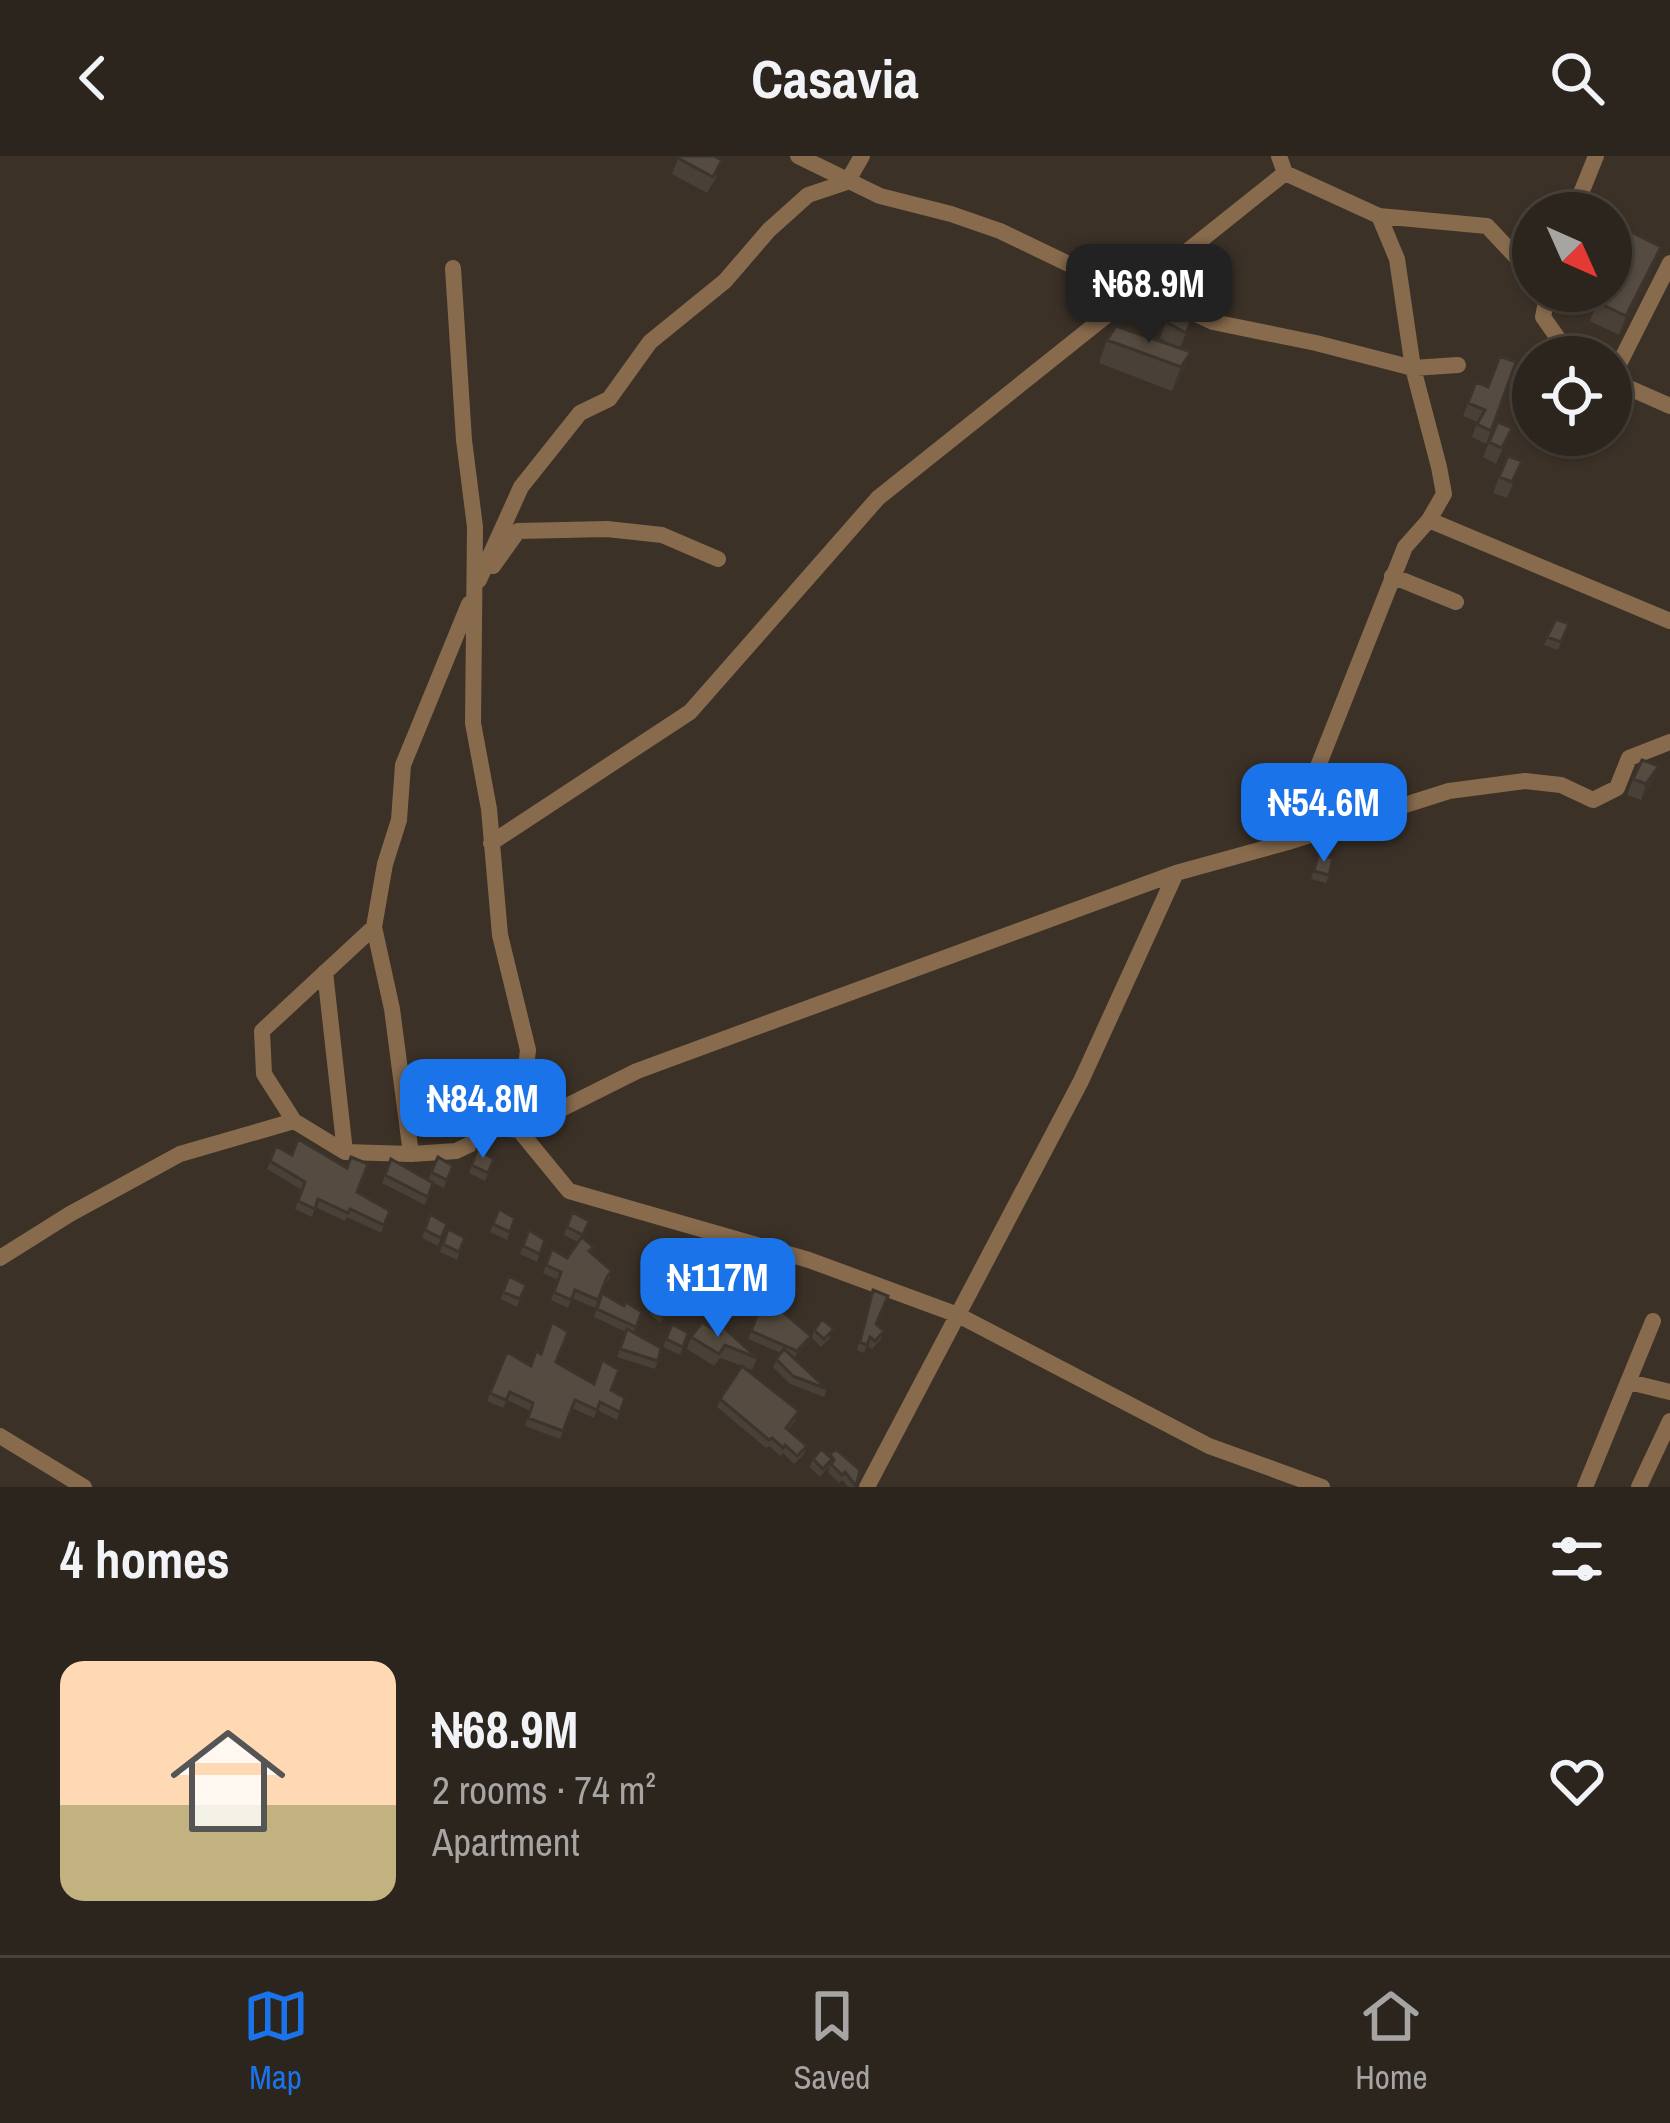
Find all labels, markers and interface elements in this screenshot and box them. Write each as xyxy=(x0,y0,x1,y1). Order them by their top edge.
text: Casavia xyxy=(751,42,919,115)
icon: back xyxy=(60,45,126,111)
icon: search xyxy=(1544,45,1610,111)
north arrow xyxy=(1512,192,1632,312)
map controls xyxy=(1512,192,1632,456)
pin: ₦68.9M xyxy=(1051,244,1247,346)
text: ₦68.9M xyxy=(1093,257,1205,309)
button: locate xyxy=(1512,336,1632,456)
pin: ₦54.6M xyxy=(1226,763,1422,865)
text: ₦54.6M xyxy=(1268,776,1380,828)
pin: ₦84.8M xyxy=(385,1059,581,1161)
text: ₦84.8M xyxy=(427,1072,539,1124)
pin: ₦117M xyxy=(634,1238,802,1340)
text: ₦117M xyxy=(667,1251,769,1303)
text: 4 homes xyxy=(60,1525,230,1594)
icon: filters xyxy=(1544,1526,1610,1592)
text: ₦68.9M xyxy=(432,1695,578,1764)
icon: home xyxy=(156,1709,300,1853)
icon: heart xyxy=(1544,1748,1610,1814)
text: 2 rooms · 74 m² xyxy=(432,1764,656,1816)
text: Apartment xyxy=(432,1816,580,1868)
tab: Map xyxy=(243,1983,309,2099)
tab: Saved xyxy=(794,1983,870,2099)
tab: Home xyxy=(1355,1983,1427,2099)

